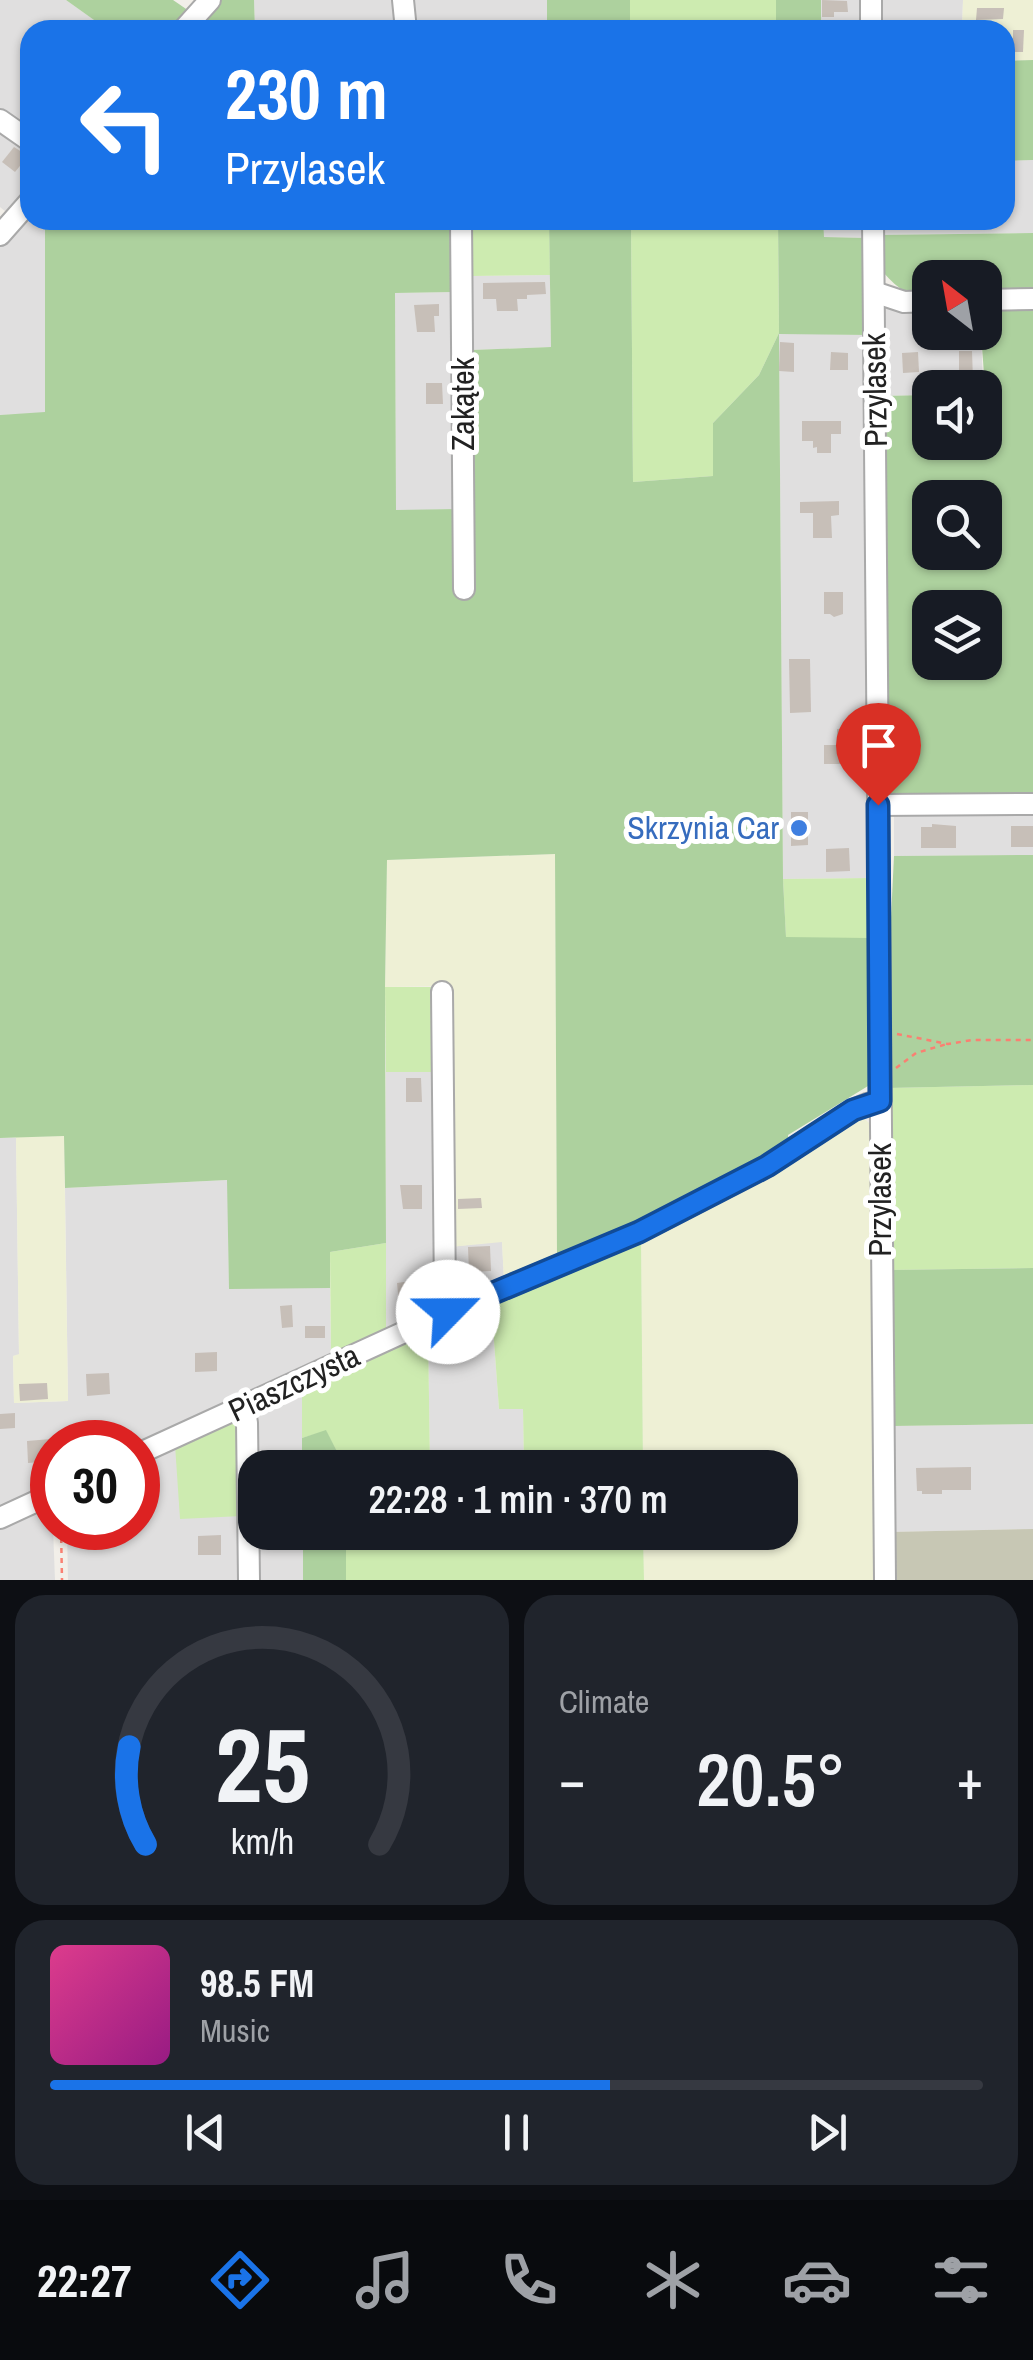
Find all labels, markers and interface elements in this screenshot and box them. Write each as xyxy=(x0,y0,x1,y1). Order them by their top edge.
text: 230 m xyxy=(225,47,388,141)
icon: left xyxy=(60,60,190,190)
text: Przylasek xyxy=(225,137,385,198)
north arrow xyxy=(912,260,1002,350)
map controls xyxy=(912,260,1002,680)
street label: Przylasek xyxy=(852,332,897,447)
street label: Zakątek xyxy=(441,356,484,451)
button: sound xyxy=(912,370,1002,460)
button: search xyxy=(912,480,1002,570)
button: layers xyxy=(912,590,1002,680)
pin xyxy=(836,703,921,806)
icon: arrive xyxy=(851,718,906,773)
place label: Skrzynia Car xyxy=(627,806,779,849)
marker: Skrzynia Car xyxy=(788,817,810,839)
street label: Przylasek xyxy=(858,1142,901,1257)
position arrow xyxy=(396,1260,500,1364)
street label: Piaszczysta xyxy=(221,1333,367,1432)
speed limit sign: 30 xyxy=(30,1420,160,1550)
text: 22:28 · 1 min · 370 m xyxy=(368,1474,668,1525)
text: Climate xyxy=(559,1680,649,1723)
text: 25 xyxy=(215,1694,309,1834)
text: 20.5° xyxy=(696,1728,846,1829)
text: − xyxy=(559,1742,585,1816)
text: + xyxy=(957,1742,983,1816)
text: km/h xyxy=(230,1817,294,1865)
text: 98.5 FM xyxy=(200,1958,314,2009)
text: Music xyxy=(200,2009,270,2052)
icon: previous xyxy=(178,2105,233,2160)
icon: pause xyxy=(489,2105,544,2160)
icon: next xyxy=(800,2105,855,2160)
icon: directions xyxy=(205,2245,275,2315)
icon: music xyxy=(350,2245,420,2315)
icon: phone xyxy=(494,2245,564,2315)
icon: climate xyxy=(638,2245,708,2315)
icon: car xyxy=(782,2245,852,2315)
icon: filters xyxy=(926,2245,996,2315)
text: 22:27 xyxy=(37,2250,131,2311)

